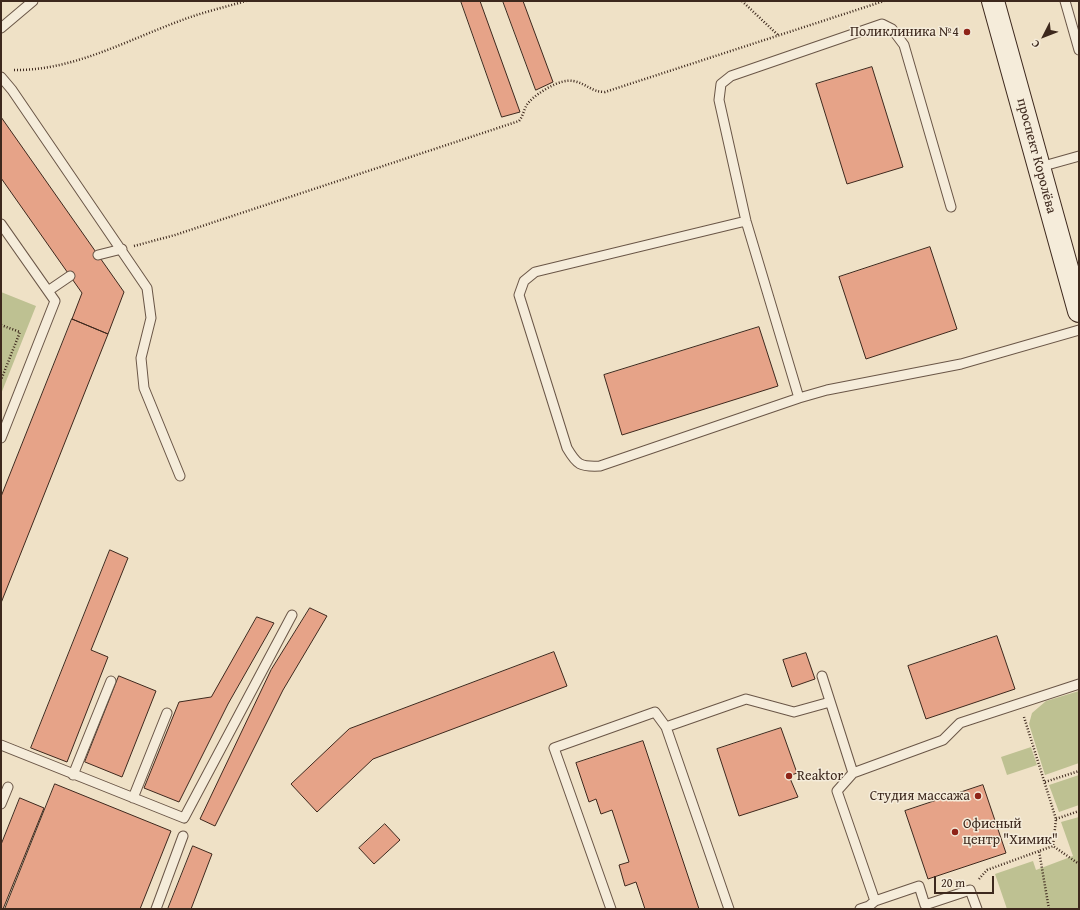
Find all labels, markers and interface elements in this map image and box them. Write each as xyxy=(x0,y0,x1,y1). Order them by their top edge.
north arrow xyxy=(1024,16,1064,56)
place label: Поликлиника №4 xyxy=(850,24,959,40)
marker: Поликлиника №4 xyxy=(962,27,972,37)
text: С xyxy=(1027,36,1043,52)
street label: проспект Королёва xyxy=(1013,97,1059,215)
place label: Reaktor xyxy=(797,768,843,784)
marker: Reaktor xyxy=(784,771,794,781)
place label: Студия массажа xyxy=(870,788,970,804)
marker: Студия массажа xyxy=(973,791,983,801)
place label: Офисный центр "Химик" xyxy=(963,816,1058,848)
marker: Офисный центр "Химик" xyxy=(950,827,960,837)
scale bar xyxy=(936,868,996,894)
text: 20 m xyxy=(941,874,965,891)

